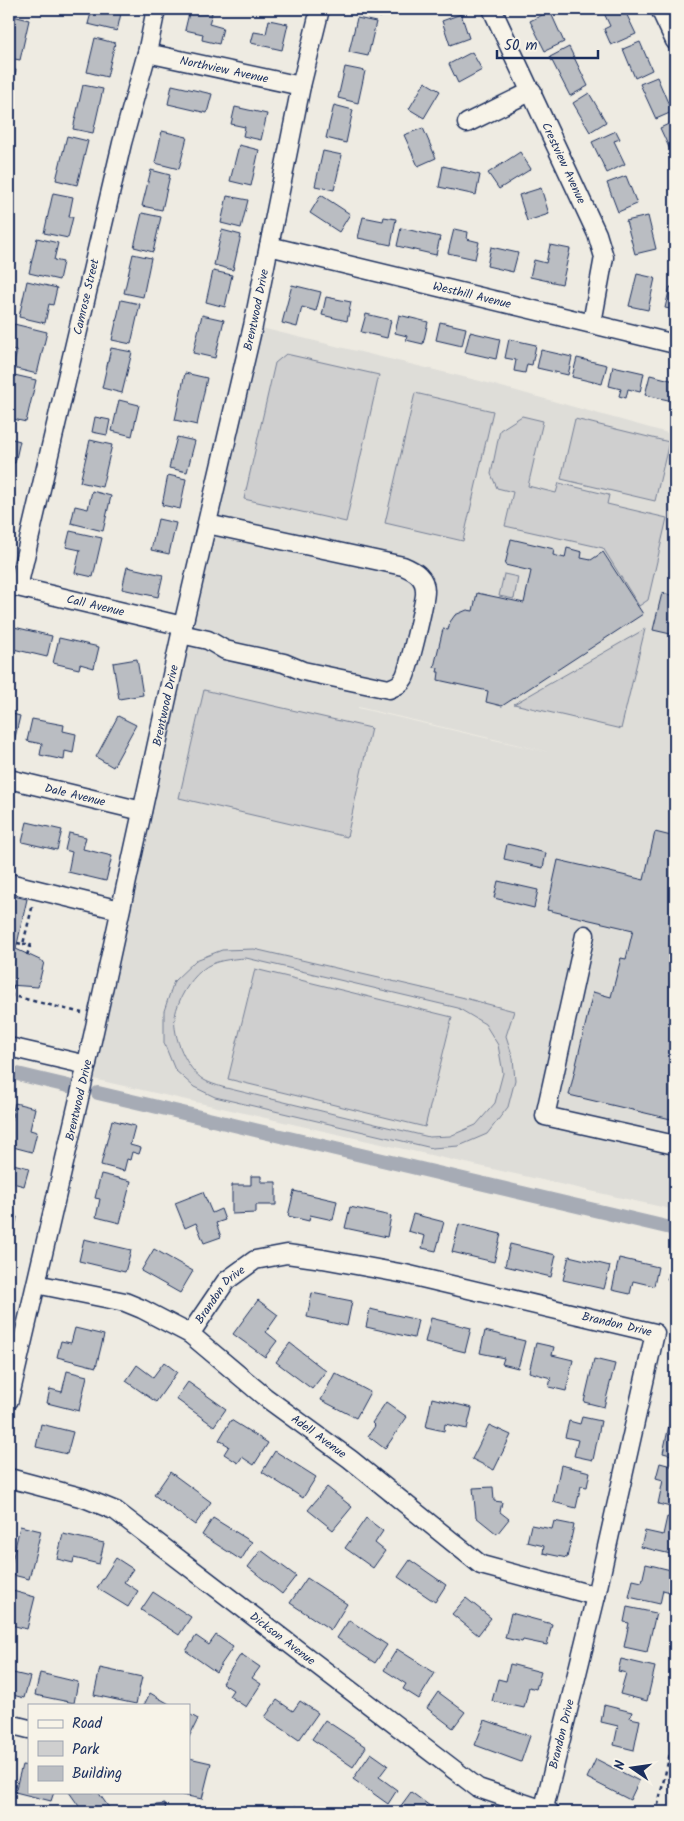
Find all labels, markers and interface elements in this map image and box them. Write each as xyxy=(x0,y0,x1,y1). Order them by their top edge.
scale bar xyxy=(497,28,598,60)
text: 50 m xyxy=(504,34,538,58)
street label: Northview Avenue xyxy=(178,51,271,88)
street label: Crestview Avenue xyxy=(537,119,591,207)
street label: Camrose Street xyxy=(68,257,104,337)
street label: Brentwood Drive xyxy=(238,267,274,352)
street label: Westhill Avenue xyxy=(431,276,514,314)
street label: Call Avenue xyxy=(65,589,127,622)
street label: Brentwood Drive xyxy=(147,662,184,748)
street label: Dale Avenue xyxy=(43,778,108,812)
street label: Brentwood Drive xyxy=(60,1057,97,1143)
street label: Brandon Drive xyxy=(190,1260,250,1328)
street label: Brandon Drive xyxy=(580,1307,655,1342)
street label: Adell Avenue xyxy=(287,1410,351,1463)
street label: Dickson Avenue xyxy=(246,1607,320,1670)
street label: Brandon Drive xyxy=(544,1697,580,1771)
legend xyxy=(28,1704,190,1794)
text: Road xyxy=(72,1712,103,1736)
text: Park xyxy=(72,1738,100,1762)
north arrow xyxy=(606,1744,656,1794)
text: N xyxy=(609,1758,632,1772)
text: Building xyxy=(72,1762,122,1786)

